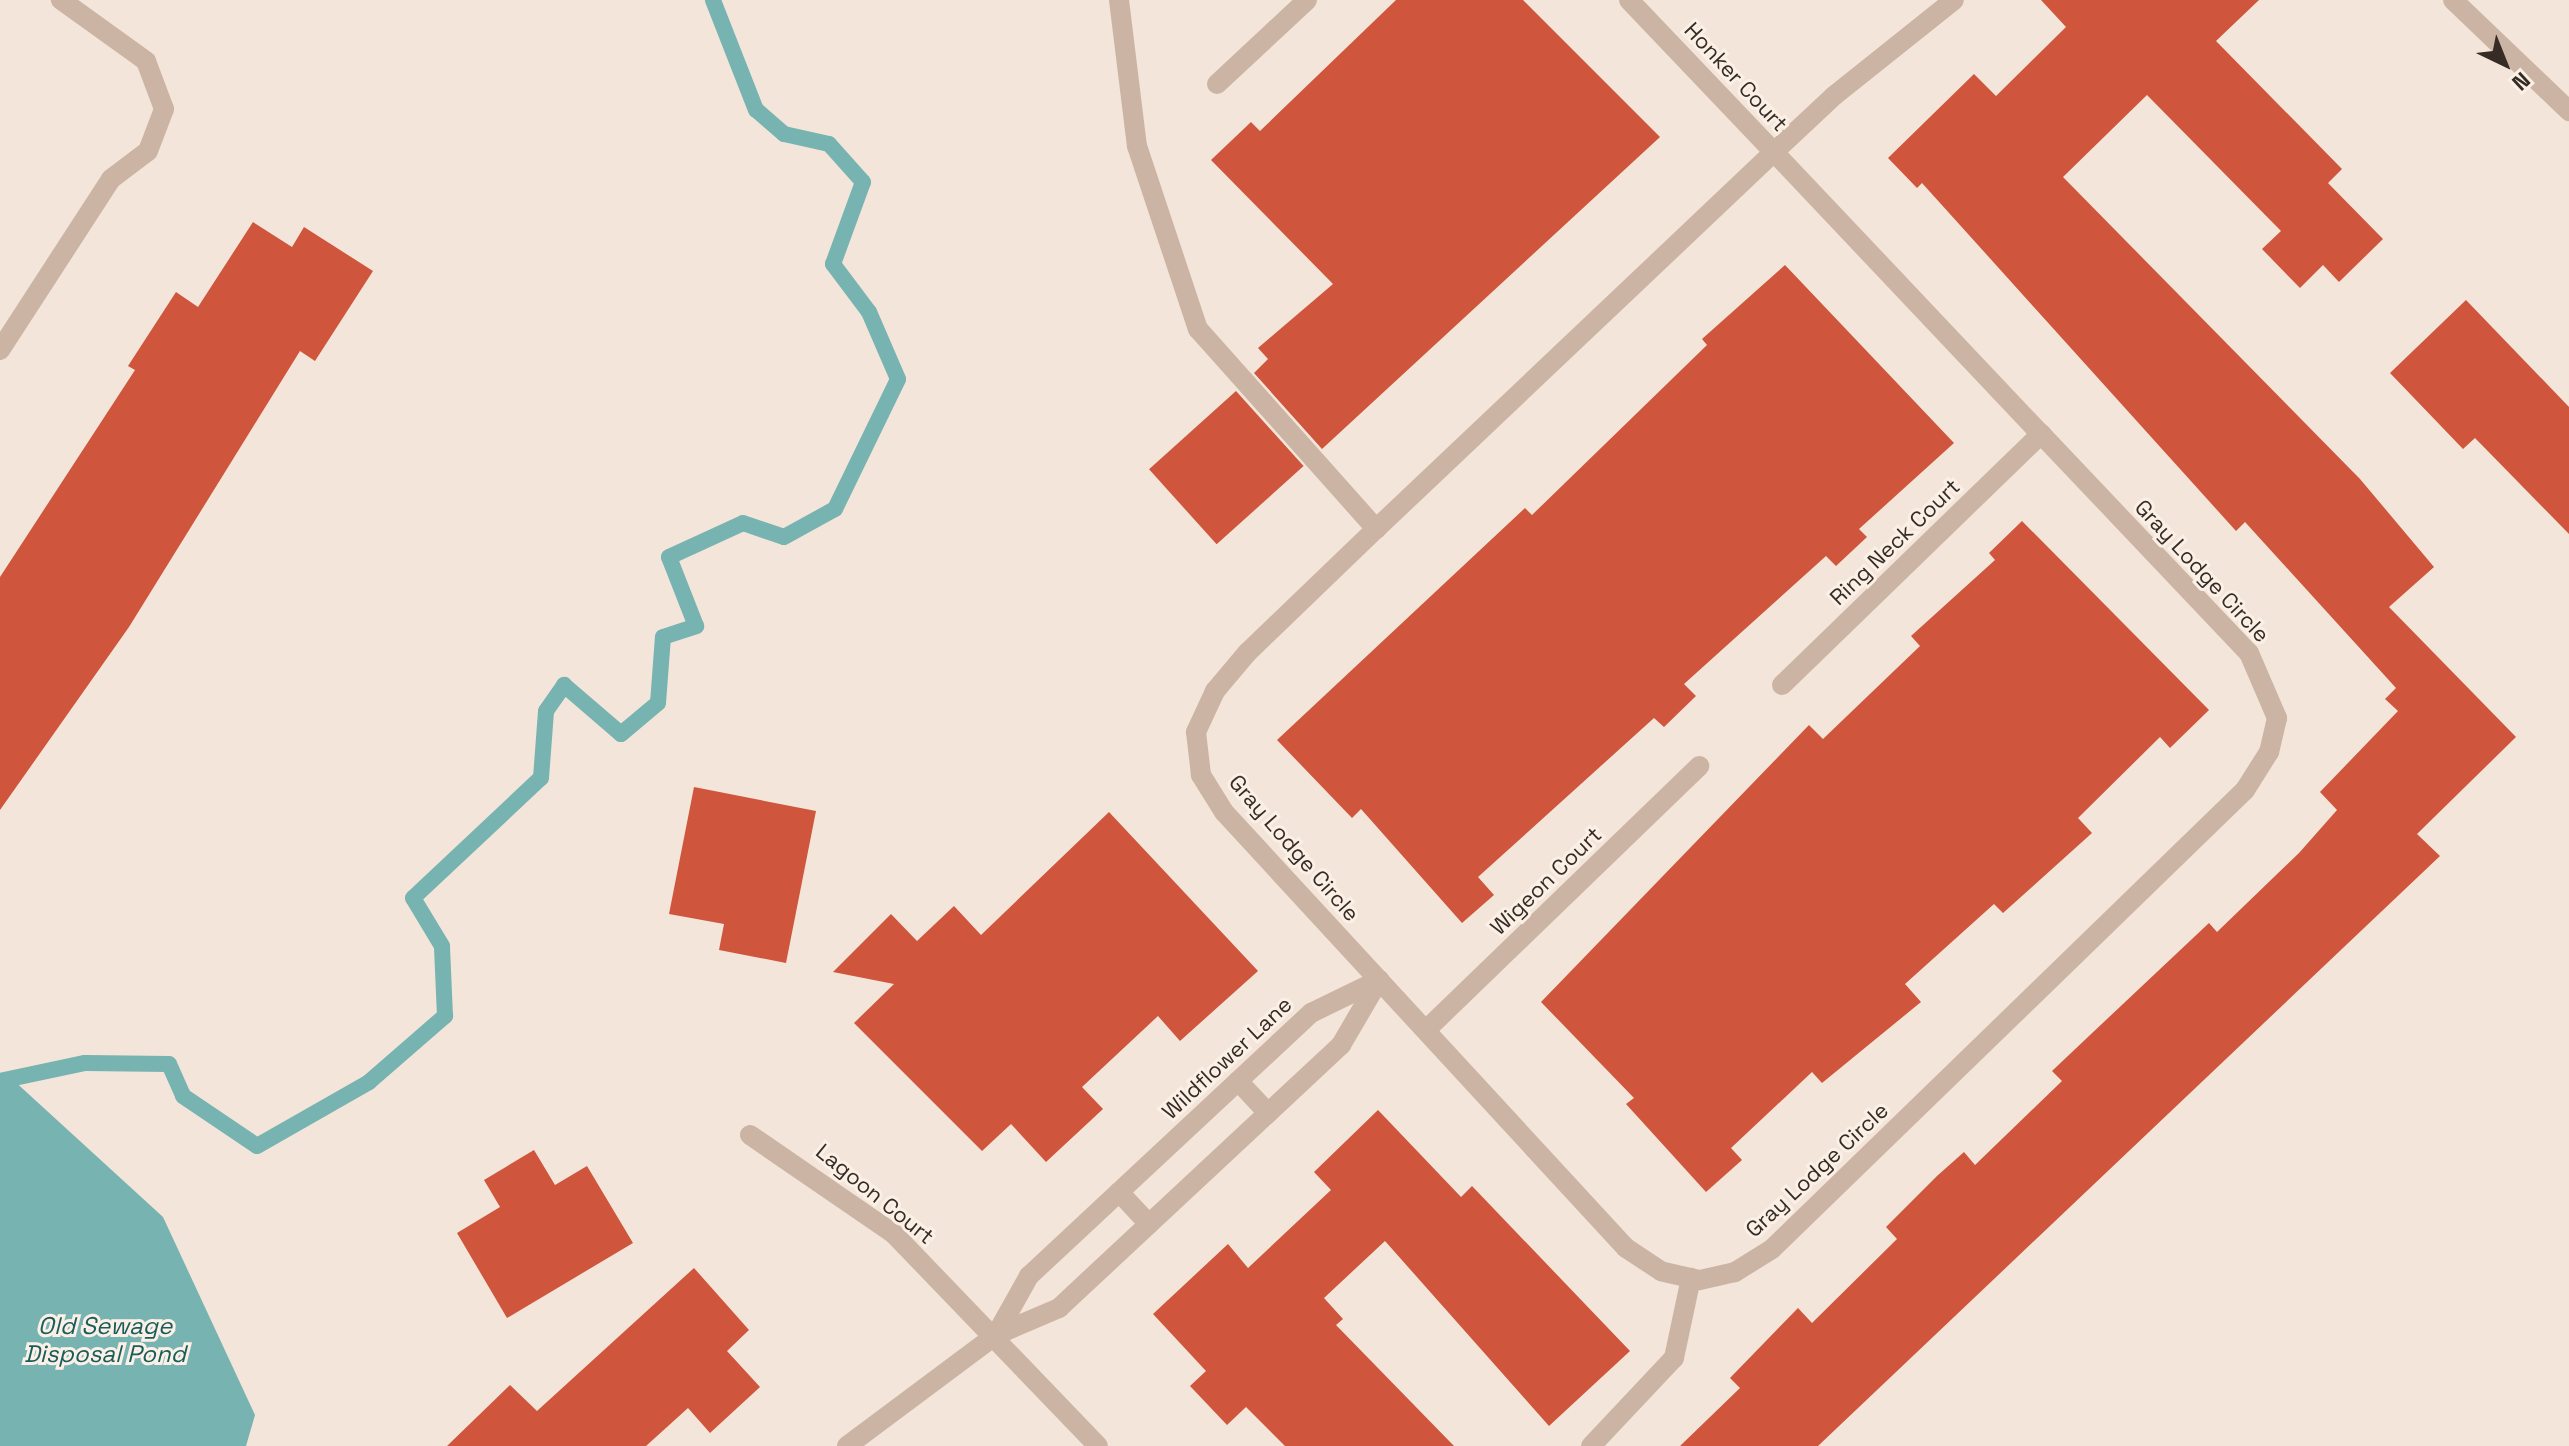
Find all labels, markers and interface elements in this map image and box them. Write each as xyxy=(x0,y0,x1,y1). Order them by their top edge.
street label: Honker Court xyxy=(1679,17,1793,137)
north arrow xyxy=(2465,24,2545,104)
text: N xyxy=(2506,66,2536,97)
street label: Ring Neck Court xyxy=(1825,473,1965,611)
street label: Gray Lodge Circle xyxy=(2129,494,2275,648)
street label: Gray Lodge Circle xyxy=(1223,769,1365,927)
street label: Wigeon Court xyxy=(1485,821,1607,941)
street label: Wildflower Lane xyxy=(1157,991,1297,1125)
street label: Gray Lodge Circle xyxy=(1740,1097,1894,1243)
street label: Lagoon Court xyxy=(811,1138,939,1250)
water label: Old Sewage Disposal Pond xyxy=(24,1312,186,1368)

